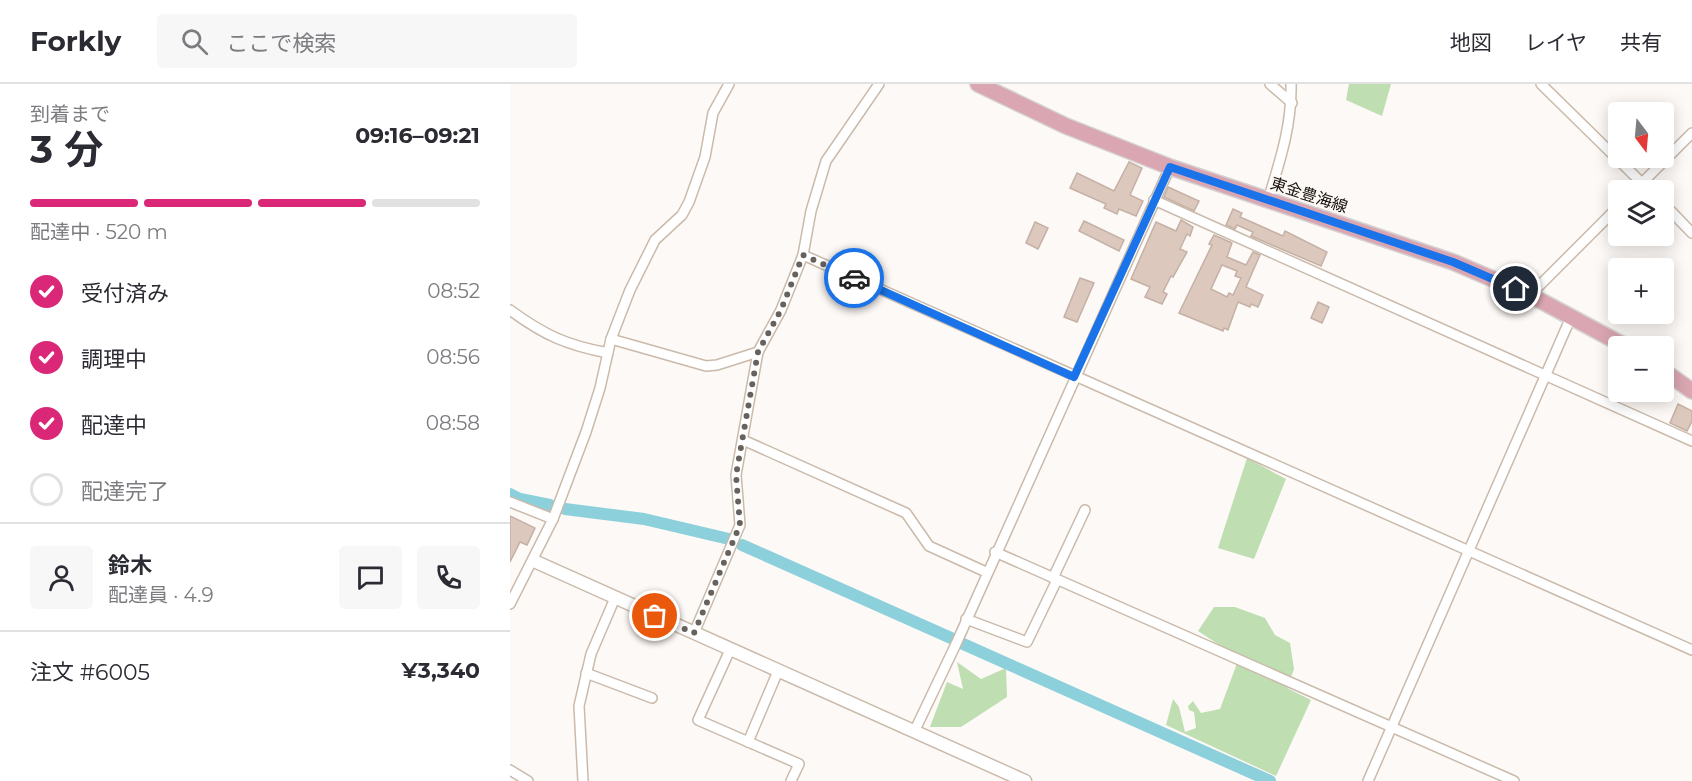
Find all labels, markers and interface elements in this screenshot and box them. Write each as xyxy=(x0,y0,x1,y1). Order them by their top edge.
search box xyxy=(157,14,577,68)
text: Forkly xyxy=(30,24,121,58)
icon: search xyxy=(178,25,211,58)
text: ここで検索 xyxy=(226,30,336,57)
text: 地図 xyxy=(1450,30,1492,55)
text: レイヤ xyxy=(1525,30,1587,55)
text: 共有 xyxy=(1620,30,1662,55)
text: 到着まで xyxy=(30,102,110,126)
north arrow xyxy=(1608,102,1674,168)
map controls xyxy=(1608,102,1674,402)
text: 09:16–09:21 xyxy=(355,122,480,149)
text: 3 分 xyxy=(30,125,103,173)
street label: 東金豊海線 xyxy=(1268,174,1350,216)
button: layers xyxy=(1608,180,1674,246)
text: 配達中 · 520 m xyxy=(30,220,168,244)
courier xyxy=(824,248,884,308)
button: + xyxy=(1608,258,1674,324)
icon: car xyxy=(838,262,871,295)
pin xyxy=(1490,263,1541,314)
icon: home xyxy=(1499,272,1532,305)
icon: check xyxy=(30,275,63,308)
text: 08:52 xyxy=(427,279,480,303)
text: 受付済み xyxy=(81,280,169,307)
button: − xyxy=(1608,336,1674,402)
icon: check xyxy=(30,341,63,374)
text: 08:56 xyxy=(426,345,480,369)
text: 調理中 xyxy=(81,346,147,373)
icon: check xyxy=(30,407,63,440)
text: 08:58 xyxy=(426,411,480,435)
text: 配達中 xyxy=(81,412,147,439)
text: 配達完了 xyxy=(81,478,169,505)
button: person xyxy=(30,546,93,609)
button: chat xyxy=(339,546,402,609)
button: phone xyxy=(417,546,480,609)
text: 鈴木 xyxy=(108,552,152,579)
text: 配達員 · 4.9 xyxy=(108,583,214,607)
pin xyxy=(629,590,680,641)
icon: bag xyxy=(638,599,671,632)
text: ¥3,340 xyxy=(401,657,480,684)
text: 注文 #6005 xyxy=(30,659,150,686)

